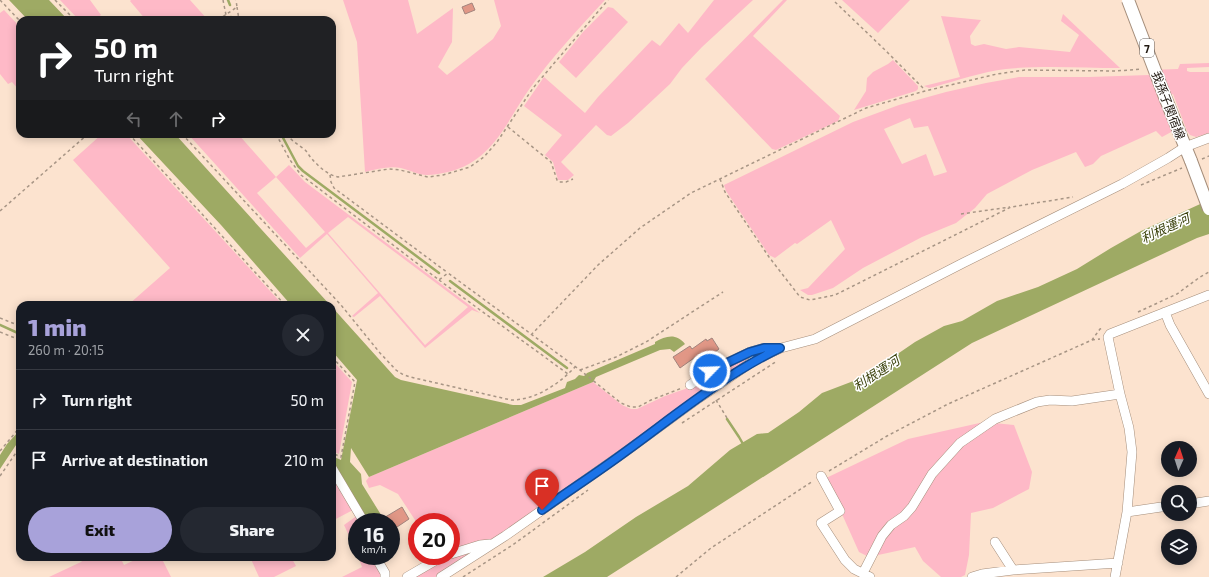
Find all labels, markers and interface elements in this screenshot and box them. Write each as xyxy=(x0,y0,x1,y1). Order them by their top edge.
text: 50 m xyxy=(94,30,158,64)
icon: right xyxy=(28,32,80,84)
road number: 7 xyxy=(1140,39,1154,57)
text: Turn right xyxy=(94,64,174,86)
street label: 我孫子関宿線 xyxy=(1150,69,1188,141)
icon: left xyxy=(123,108,145,130)
icon: ahead xyxy=(165,108,187,130)
icon: right xyxy=(207,108,229,130)
water label: 利根運河 xyxy=(1138,208,1195,246)
text: 1 min xyxy=(28,312,87,341)
button: close xyxy=(282,314,324,356)
text: 260 m · 20:15 xyxy=(28,342,104,358)
position arrow xyxy=(689,350,731,392)
water label: 利根運河 xyxy=(850,351,905,394)
icon: right xyxy=(28,389,50,411)
text: Turn right xyxy=(62,391,132,409)
text: 50 m xyxy=(290,391,324,409)
north arrow xyxy=(1161,441,1197,477)
map controls xyxy=(1161,441,1197,565)
icon: arrive xyxy=(28,449,50,471)
text: Arrive at destination xyxy=(62,451,208,469)
text: 210 m xyxy=(284,451,324,469)
pin xyxy=(525,469,559,510)
icon: arrive xyxy=(531,475,553,497)
button: search xyxy=(1161,485,1197,521)
button: Exit xyxy=(28,507,172,553)
button: Share xyxy=(180,507,324,553)
speed limit sign: 20 xyxy=(408,513,460,565)
text: 16 xyxy=(364,522,384,546)
button: layers xyxy=(1161,529,1197,565)
text: km/h xyxy=(362,543,386,555)

